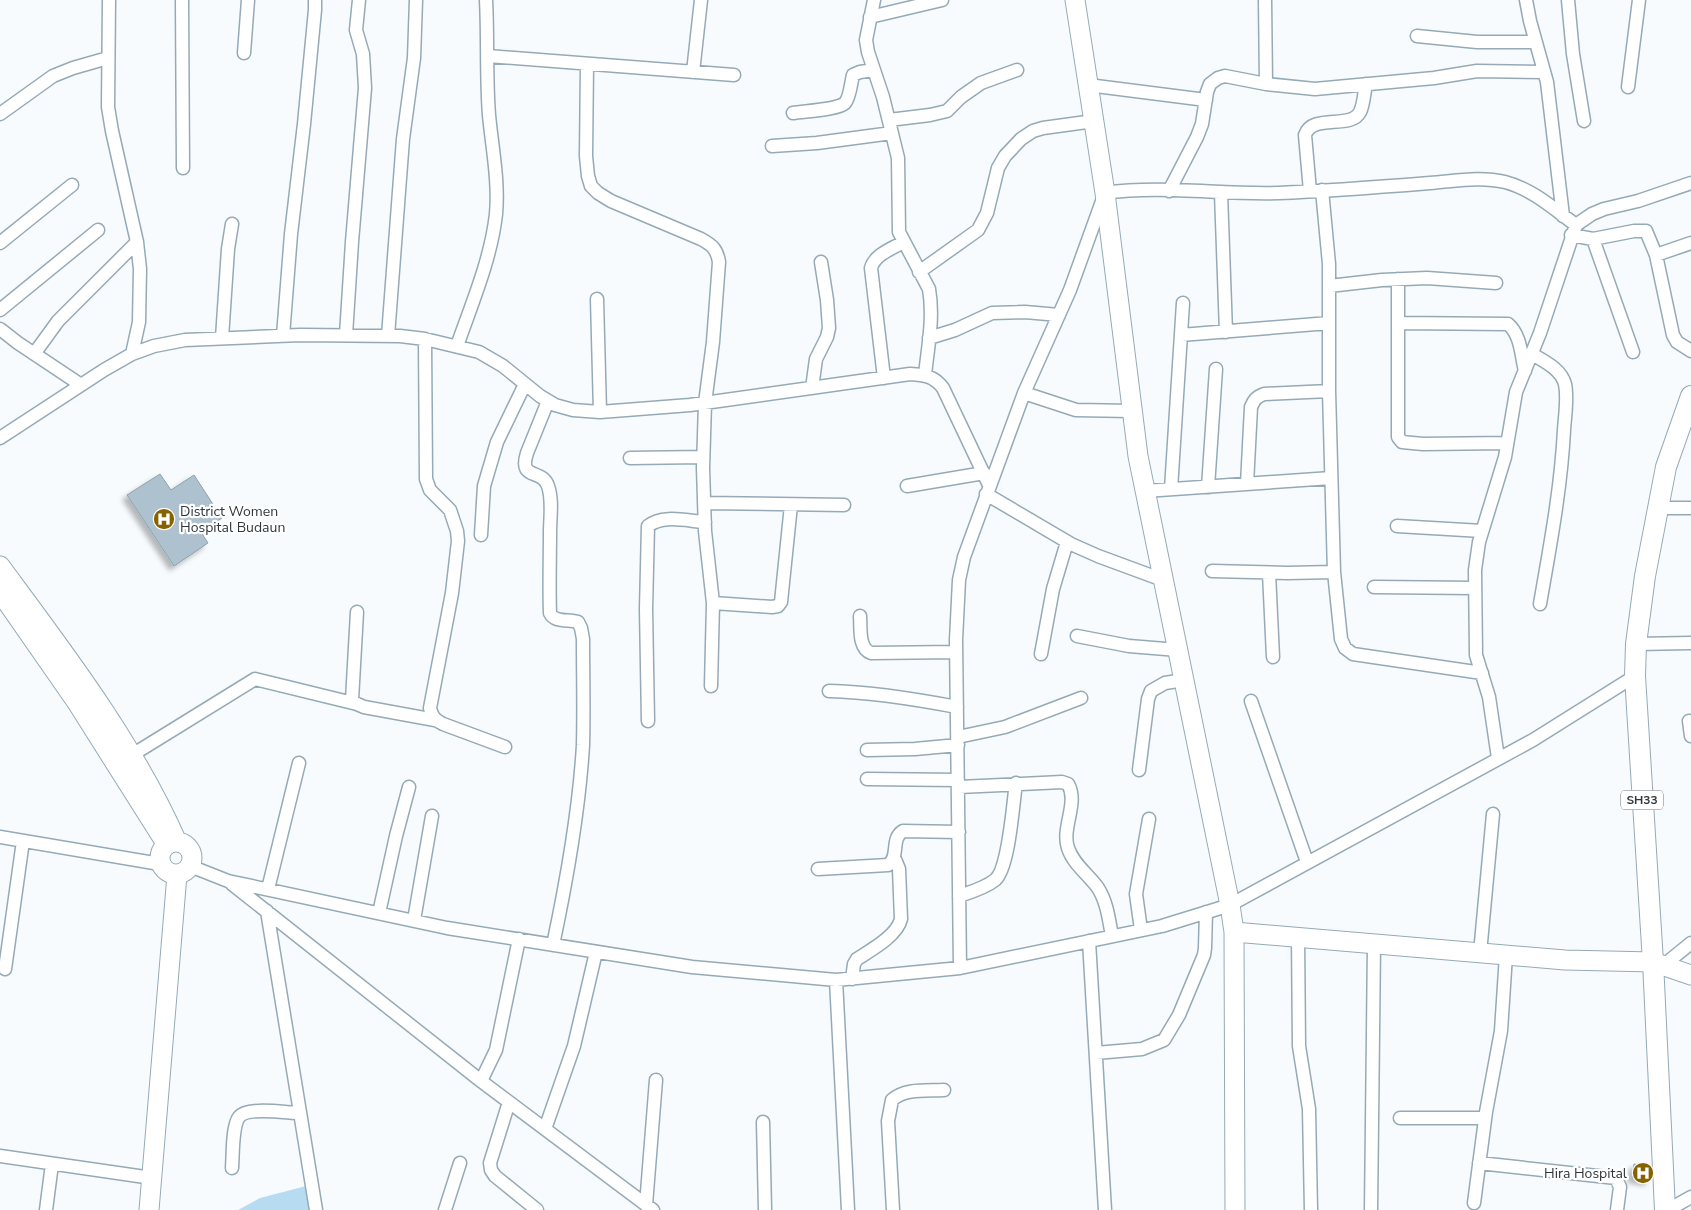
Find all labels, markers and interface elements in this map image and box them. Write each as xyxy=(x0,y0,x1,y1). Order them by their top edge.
place label: District Women Hospital Budaun xyxy=(180,502,285,537)
hospital icon: District Women Hospital Budaun xyxy=(152,507,176,531)
road number: SH33 xyxy=(1621,790,1663,810)
hospital icon: Hira Hospital xyxy=(1631,1161,1655,1185)
place label: Hira Hospital xyxy=(1544,1164,1628,1183)

